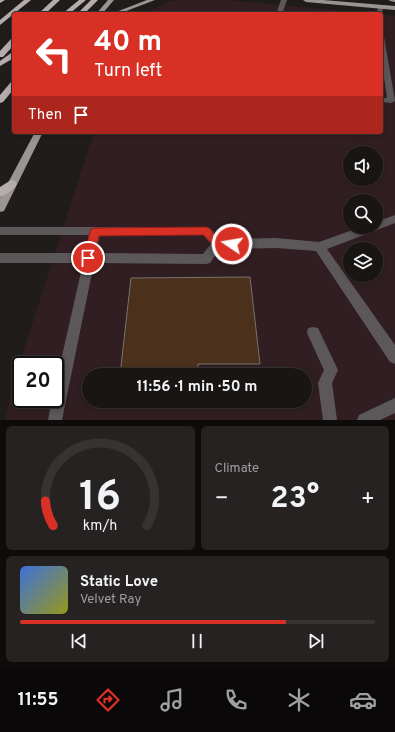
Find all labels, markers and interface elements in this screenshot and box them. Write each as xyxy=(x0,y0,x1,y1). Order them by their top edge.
text: 40 m xyxy=(94,25,162,61)
icon: left xyxy=(28,28,80,80)
text: Turn left xyxy=(94,60,162,83)
icon: arrive xyxy=(70,104,92,126)
text: Then xyxy=(28,106,62,125)
map controls xyxy=(343,146,383,282)
button: sound xyxy=(343,146,383,186)
button: search xyxy=(343,194,383,234)
position arrow xyxy=(211,223,253,265)
pin xyxy=(71,241,105,275)
button: layers xyxy=(343,242,383,282)
icon: arrive xyxy=(77,247,99,269)
speed limit sign: 20 xyxy=(12,356,64,408)
text: 11:56 · 1 min · 50 m xyxy=(137,378,257,397)
text: Climate xyxy=(215,461,259,477)
text: 16 xyxy=(79,472,121,525)
text: 23° xyxy=(270,481,319,518)
text: − xyxy=(215,486,229,513)
text: + xyxy=(361,486,375,513)
text: km/h xyxy=(83,517,118,535)
text: Static Love xyxy=(80,573,158,592)
text: Velvet Ray xyxy=(80,592,141,608)
icon: previous xyxy=(68,630,90,652)
icon: pause xyxy=(186,630,208,652)
icon: next xyxy=(305,630,327,652)
icon: directions xyxy=(94,686,122,714)
icon: music xyxy=(158,686,186,714)
icon: phone xyxy=(222,686,250,714)
icon: climate xyxy=(285,686,313,714)
icon: car xyxy=(349,686,377,714)
text: 11:55 xyxy=(18,689,59,712)

